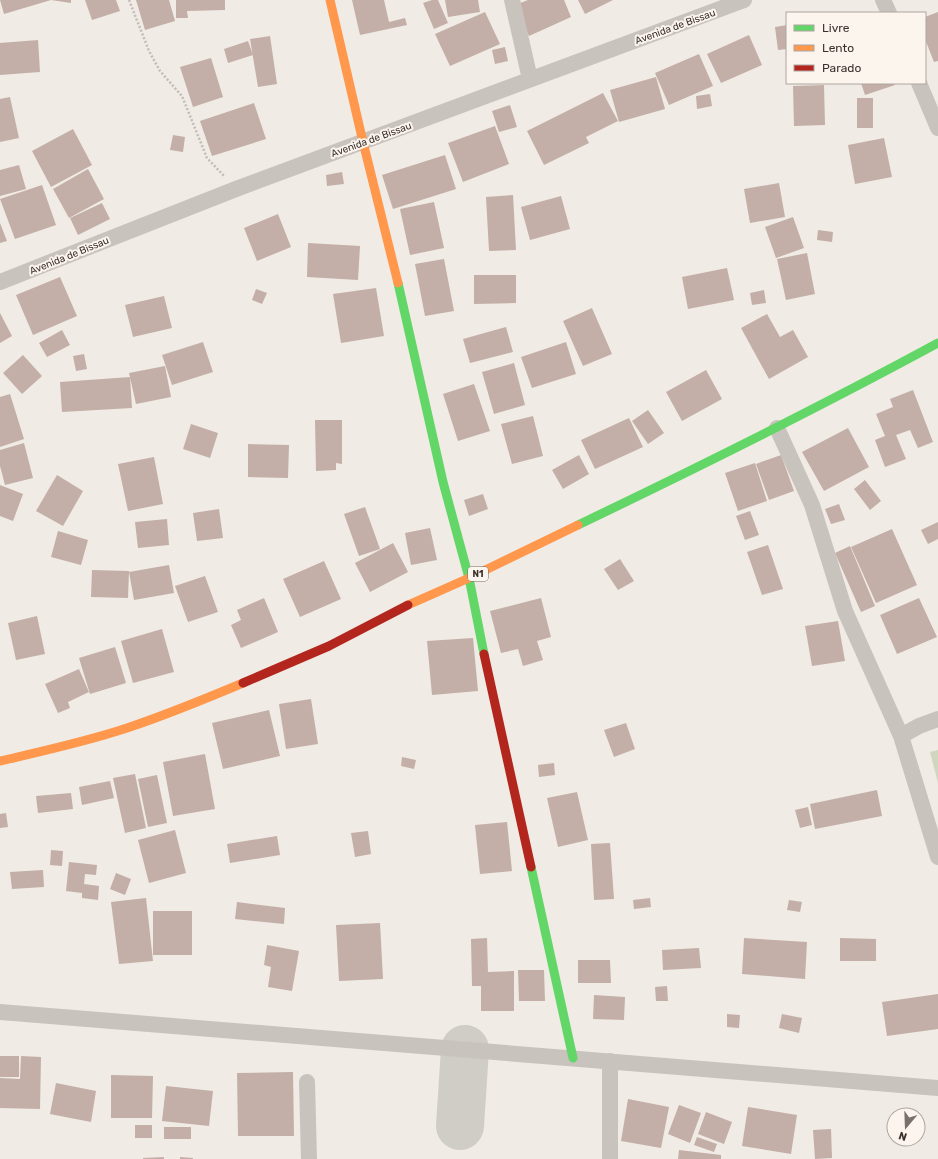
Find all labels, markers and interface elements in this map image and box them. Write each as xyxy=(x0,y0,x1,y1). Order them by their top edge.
street label: Avenida de Bissau xyxy=(634,7,717,47)
legend xyxy=(786,12,926,84)
text: Livre xyxy=(822,21,850,35)
text: Lento xyxy=(822,41,854,55)
text: Parado xyxy=(822,61,861,75)
street label: Avenida de Bissau xyxy=(330,120,413,160)
street label: Avenida de Bissau xyxy=(28,235,111,277)
road number: N1 xyxy=(468,567,488,581)
north arrow xyxy=(886,1107,926,1147)
text: N xyxy=(897,1129,909,1143)

